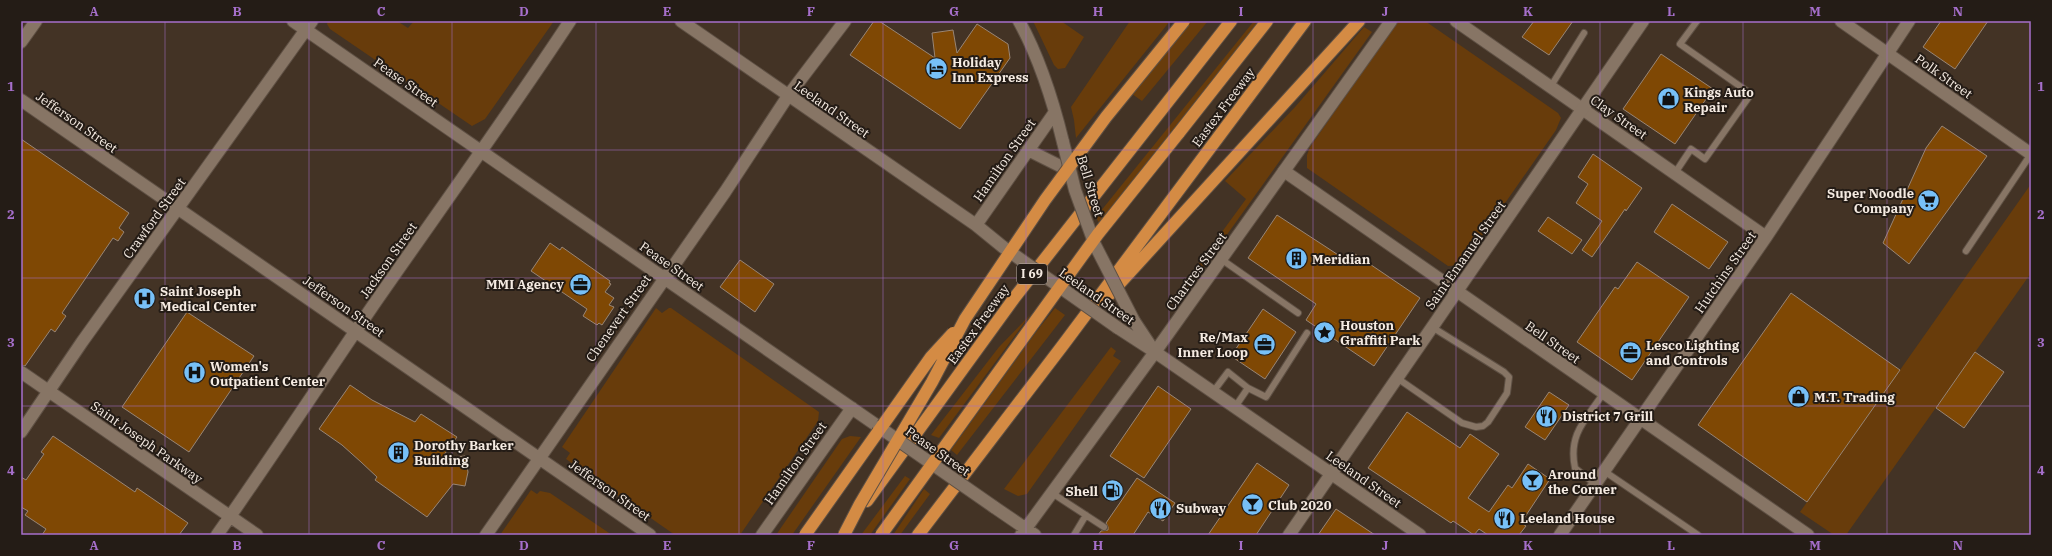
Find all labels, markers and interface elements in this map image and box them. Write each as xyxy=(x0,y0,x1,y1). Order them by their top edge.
text: A xyxy=(89,3,99,20)
text: B xyxy=(232,3,242,20)
text: C xyxy=(377,3,386,20)
text: D xyxy=(519,3,529,20)
text: E xyxy=(663,3,671,20)
text: F xyxy=(807,3,815,20)
text: G xyxy=(949,3,959,20)
text: H xyxy=(1093,3,1104,20)
text: I xyxy=(1239,3,1244,20)
text: J xyxy=(1382,3,1389,20)
text: K xyxy=(1523,3,1533,20)
text: L xyxy=(1667,3,1675,20)
text: M xyxy=(1809,3,1821,20)
text: N xyxy=(1953,3,1963,20)
street label: Polk Street xyxy=(1912,50,1976,103)
street label: Pease Street xyxy=(370,54,442,111)
place label: Holiday Inn Express xyxy=(952,54,1029,86)
hotel icon: Holiday Inn Express xyxy=(924,56,950,82)
street label: Eastex Freeway xyxy=(1188,64,1259,150)
street label: Leeland Street xyxy=(791,77,873,142)
text: 1 xyxy=(7,78,15,95)
text: 1 xyxy=(2037,78,2045,95)
place label: Kings Auto Repair xyxy=(1684,84,1754,116)
shop icon: Kings Auto Repair xyxy=(1655,86,1681,112)
street label: Jefferson Street xyxy=(33,88,121,157)
street label: Clay Street xyxy=(1587,92,1651,143)
street label: Hamilton Street xyxy=(969,115,1040,205)
street label: Bell Street xyxy=(1073,154,1108,219)
street label: Crawford Street xyxy=(119,174,190,262)
place label: Super Noodle Company xyxy=(1827,185,1915,217)
supermarket icon: Super Noodle Company xyxy=(1916,187,1942,213)
street label: Saint Emanuel Street xyxy=(1421,197,1510,313)
text: 2 xyxy=(7,206,15,223)
text: 2 xyxy=(2037,206,2045,223)
street label: Jackson Street xyxy=(356,219,421,302)
street label: Chartres Street xyxy=(1162,228,1231,314)
street label: Hutchins Street xyxy=(1691,228,1760,316)
street label: Pease Street xyxy=(636,238,708,295)
building icon: Meridian xyxy=(1283,246,1309,272)
place label: Meridian xyxy=(1312,251,1371,268)
road number: I 69 xyxy=(1017,264,1047,284)
street label: Leeland Street xyxy=(1056,264,1138,329)
office icon: MMI Agency xyxy=(567,271,593,297)
street label: Chenevert Street xyxy=(582,271,655,365)
street label: Jefferson Street xyxy=(300,272,388,341)
place label: MMI Agency xyxy=(486,276,565,293)
street label: Eastex Freeway xyxy=(944,281,1013,368)
place label: Saint Joseph Medical Center xyxy=(160,283,257,315)
hospital icon: Saint Joseph Medical Center xyxy=(132,285,158,311)
place label: Houston Graffiti Park xyxy=(1340,317,1421,349)
street label: Bell Street xyxy=(1522,317,1584,368)
place icon: Houston Graffiti Park xyxy=(1311,319,1337,345)
place label: Re/Max Inner Loop xyxy=(1177,329,1248,361)
office icon: Re/Max Inner Loop xyxy=(1251,331,1277,357)
text: 3 xyxy=(7,334,15,351)
text: 3 xyxy=(2037,334,2045,351)
place label: Lesco Lighting and Controls xyxy=(1646,337,1740,369)
office icon: Lesco Lighting and Controls xyxy=(1618,339,1644,365)
place label: Women's Outpatient Center xyxy=(210,358,326,390)
hospital icon: Women's Outpatient Center xyxy=(181,360,207,386)
shop icon: M.T. Trading xyxy=(1786,384,1812,410)
place label: M.T. Trading xyxy=(1814,389,1895,406)
street label: Saint Joseph Parkway xyxy=(88,397,206,487)
restaurant icon: District 7 Grill xyxy=(1534,403,1560,429)
place label: District 7 Grill xyxy=(1562,408,1653,425)
street label: Hamilton Street xyxy=(760,418,831,508)
street label: Pease Street xyxy=(902,423,974,480)
place label: Dorothy Barker Building xyxy=(414,437,514,469)
building icon: Dorothy Barker Building xyxy=(385,439,411,465)
street label: Leeland Street xyxy=(1323,447,1405,512)
street label: Jefferson Street xyxy=(566,456,654,525)
text: 4 xyxy=(7,462,15,479)
text: 4 xyxy=(2037,462,2045,479)
place label: Around the Corner xyxy=(1548,466,1617,498)
bar icon: Around the Corner xyxy=(1520,468,1546,494)
fuel station icon: Shell xyxy=(1100,478,1126,504)
place label: Shell xyxy=(1066,483,1098,500)
bar icon: Club 2020 xyxy=(1239,492,1265,518)
restaurant icon: Subway xyxy=(1148,495,1174,521)
place label: Club 2020 xyxy=(1268,497,1332,514)
place label: Subway xyxy=(1176,500,1227,517)
restaurant icon: Leeland House xyxy=(1492,505,1518,531)
place label: Leeland House xyxy=(1520,510,1615,527)
text: A xyxy=(89,537,99,554)
text: B xyxy=(232,537,242,554)
text: C xyxy=(377,537,386,554)
text: D xyxy=(519,537,529,554)
text: E xyxy=(663,537,671,554)
text: F xyxy=(807,537,815,554)
text: G xyxy=(949,537,959,554)
text: H xyxy=(1093,537,1104,554)
text: I xyxy=(1239,537,1244,554)
text: J xyxy=(1382,537,1389,554)
text: K xyxy=(1523,537,1533,554)
text: L xyxy=(1667,537,1675,554)
text: M xyxy=(1809,537,1821,554)
text: N xyxy=(1953,537,1963,554)

